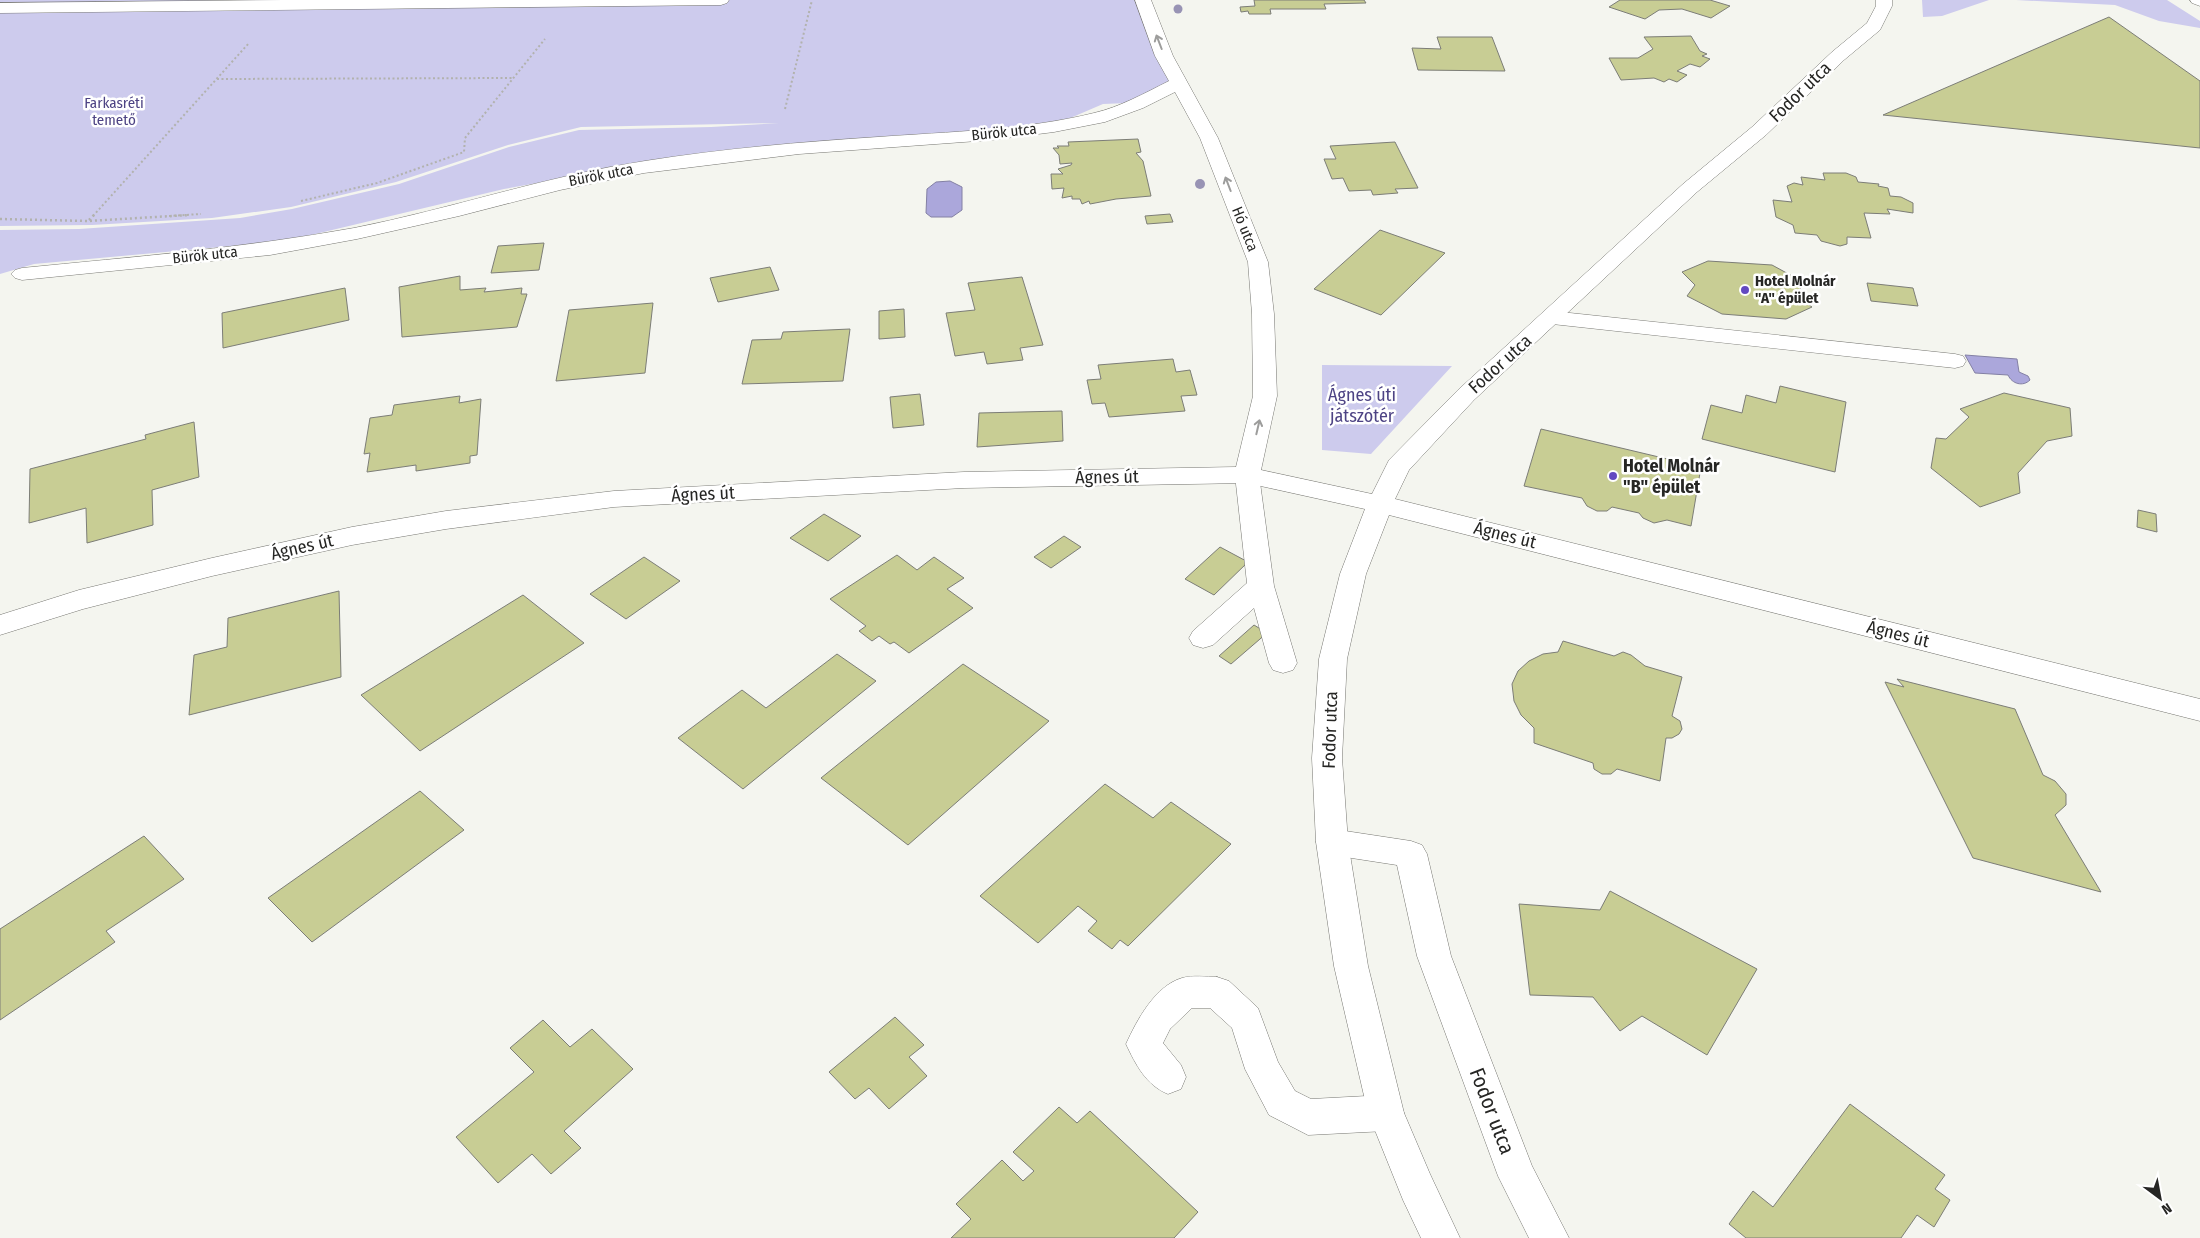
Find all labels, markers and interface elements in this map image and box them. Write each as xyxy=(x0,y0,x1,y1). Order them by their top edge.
one-way arrow xyxy=(1154,35,1163,51)
street label: Fodor utca xyxy=(1764,57,1836,127)
park label: Farkasréti temető xyxy=(84,94,144,129)
street label: Bürök utca xyxy=(971,120,1037,144)
street label: Bürök utca xyxy=(567,160,635,190)
one-way arrow xyxy=(1222,177,1232,192)
street label: Hó utca xyxy=(1228,204,1262,254)
street label: Bürök utca xyxy=(172,243,238,267)
place label: Hotel Molnár "A" épület xyxy=(1755,272,1836,307)
marker: Hotel Molnár "A" épület xyxy=(1739,284,1751,296)
street label: Fodor utca xyxy=(1464,330,1536,398)
park label: Ágnes úti játszótér xyxy=(1328,383,1396,427)
one-way arrow xyxy=(1254,420,1263,436)
place label: Hotel Molnár "B" épület xyxy=(1623,455,1720,498)
street label: Ágnes út xyxy=(1075,464,1139,489)
marker: Hotel Molnár "B" épület xyxy=(1607,470,1619,482)
street label: Ágnes út xyxy=(671,480,735,507)
street label: Ágnes út xyxy=(1472,516,1539,553)
street label: Ágnes út xyxy=(268,528,336,565)
street label: Ágnes út xyxy=(1865,615,1932,652)
street label: Fodor utca xyxy=(1318,691,1342,769)
street label: Fodor utca xyxy=(1464,1064,1520,1158)
north arrow xyxy=(2135,1173,2185,1223)
text: N xyxy=(2159,1199,2175,1218)

